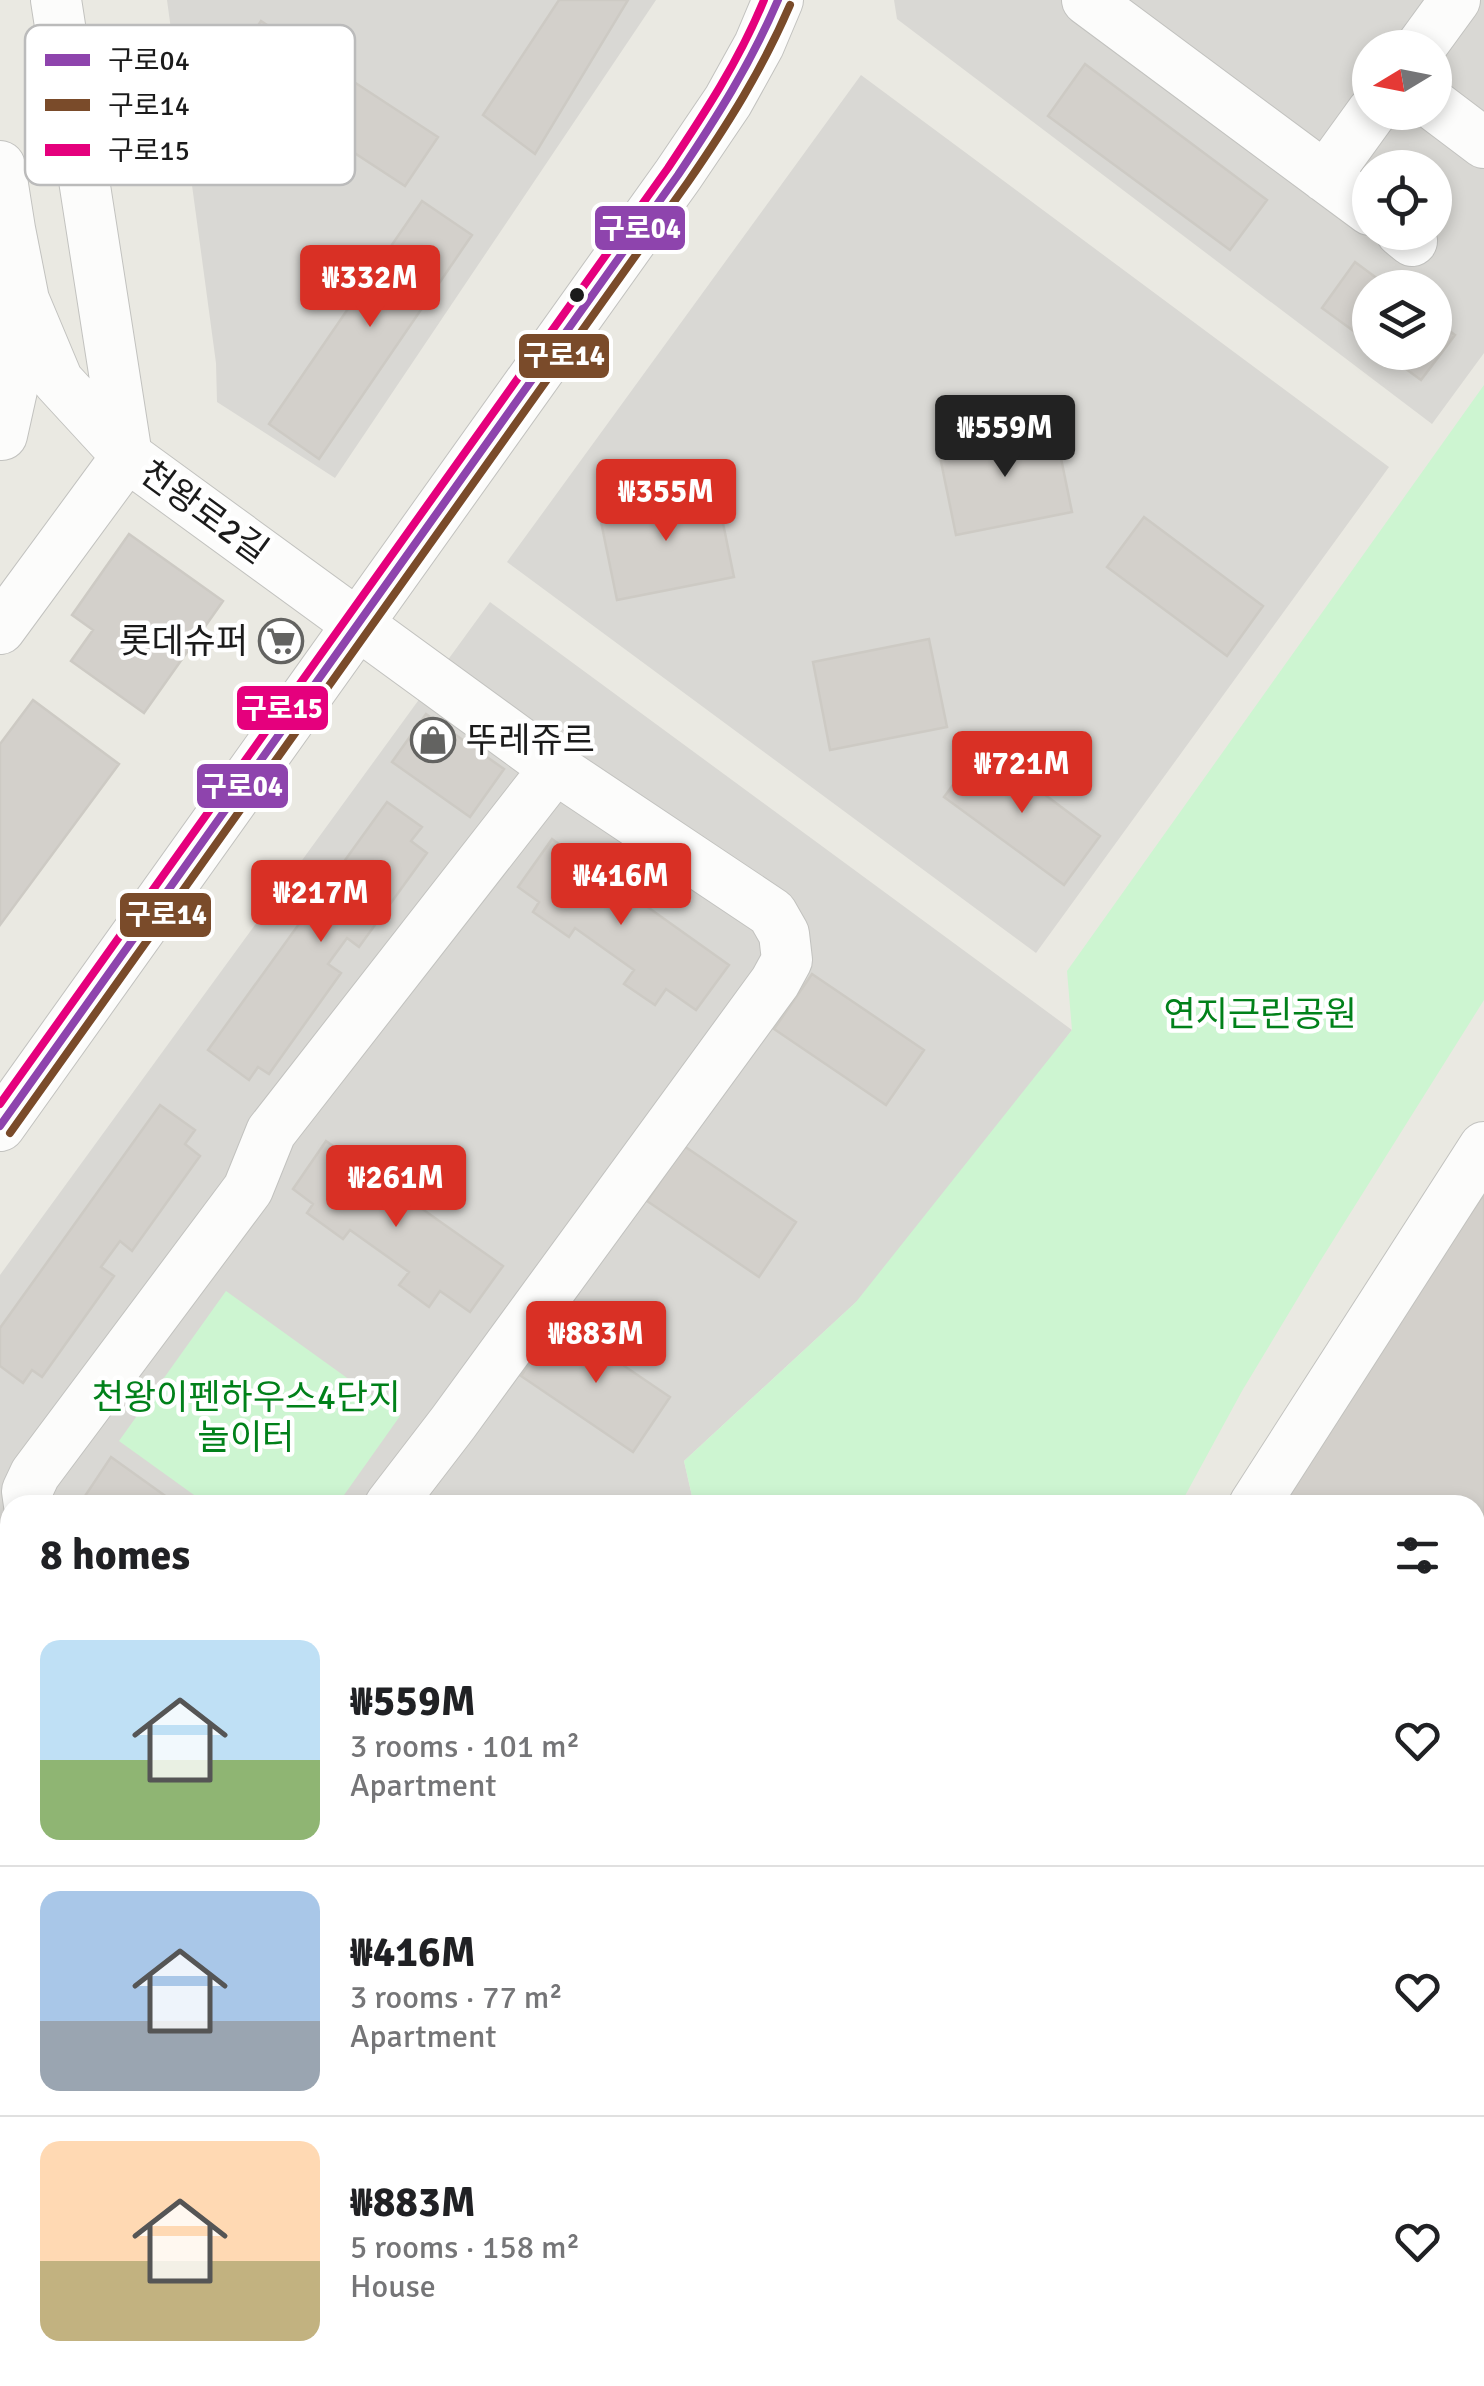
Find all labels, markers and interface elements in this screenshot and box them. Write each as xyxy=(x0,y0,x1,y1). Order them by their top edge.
legend xyxy=(25,25,355,185)
north arrow xyxy=(1352,30,1452,130)
map controls xyxy=(1352,30,1452,370)
text: 구로04 xyxy=(108,44,190,78)
text: 구로14 xyxy=(108,89,190,123)
text: 구로15 xyxy=(108,134,190,168)
button: locate xyxy=(1352,150,1452,250)
line badge: 구로04 xyxy=(593,204,687,252)
text: 구로04 xyxy=(599,212,681,246)
pin: ₩332M xyxy=(300,245,440,330)
text: ₩332M xyxy=(322,258,418,297)
button: layers xyxy=(1352,270,1452,370)
unlabelled marker xyxy=(567,285,587,305)
line badge: 구로14 xyxy=(517,332,611,380)
text: 구로14 xyxy=(523,339,605,373)
pin: ₩559M xyxy=(935,395,1075,480)
text: ₩559M xyxy=(957,408,1053,447)
street label: 천왕로2길 xyxy=(132,451,276,573)
pin: ₩355M xyxy=(596,459,736,544)
text: ₩355M xyxy=(618,472,714,511)
supermarket icon: 롯데슈퍼 xyxy=(258,618,304,664)
place label: 롯데슈퍼 xyxy=(119,620,248,663)
line badge: 구로15 xyxy=(235,684,330,732)
text: 구로15 xyxy=(241,692,323,726)
shop icon: 뚜레쥬르 xyxy=(410,717,456,763)
place label: 뚜레쥬르 xyxy=(466,719,595,762)
pin: ₩721M xyxy=(952,731,1092,816)
text: ₩721M xyxy=(974,744,1070,783)
line badge: 구로04 xyxy=(195,762,290,810)
text: 구로04 xyxy=(201,770,283,804)
pin: ₩416M xyxy=(551,843,691,928)
text: ₩416M xyxy=(573,856,669,895)
pin: ₩217M xyxy=(251,860,391,945)
text: ₩217M xyxy=(273,873,369,912)
line badge: 구로14 xyxy=(118,891,213,939)
text: 구로14 xyxy=(125,898,207,932)
park label: 연지근린공원 xyxy=(1163,993,1357,1036)
pin: ₩261M xyxy=(326,1145,466,1230)
text: ₩261M xyxy=(348,1158,444,1197)
pin: ₩883M xyxy=(526,1301,666,1386)
text: ₩883M xyxy=(548,1314,644,1353)
park label: 천왕이펜하우스4단지 놀이터 xyxy=(92,1376,400,1459)
icon: filters xyxy=(1390,1528,1445,1583)
text: 8 homes xyxy=(40,1530,190,1581)
text: ₩559M xyxy=(350,1676,476,1727)
icon: home xyxy=(120,1680,240,1800)
icon: heart xyxy=(1390,1713,1445,1768)
text: 3 rooms · 101 m² xyxy=(350,1727,580,1766)
text: Apartment xyxy=(350,1766,497,1805)
text: ₩416M xyxy=(350,1927,476,1978)
icon: home xyxy=(120,1931,240,2051)
icon: heart xyxy=(1390,1964,1445,2019)
text: 3 rooms · 77 m² xyxy=(350,1978,563,2017)
text: Apartment xyxy=(350,2017,497,2056)
text: ₩883M xyxy=(350,2177,476,2228)
icon: home xyxy=(120,2181,240,2301)
icon: heart xyxy=(1390,2214,1445,2269)
text: 5 rooms · 158 m² xyxy=(350,2228,580,2267)
text: House xyxy=(350,2267,436,2306)

